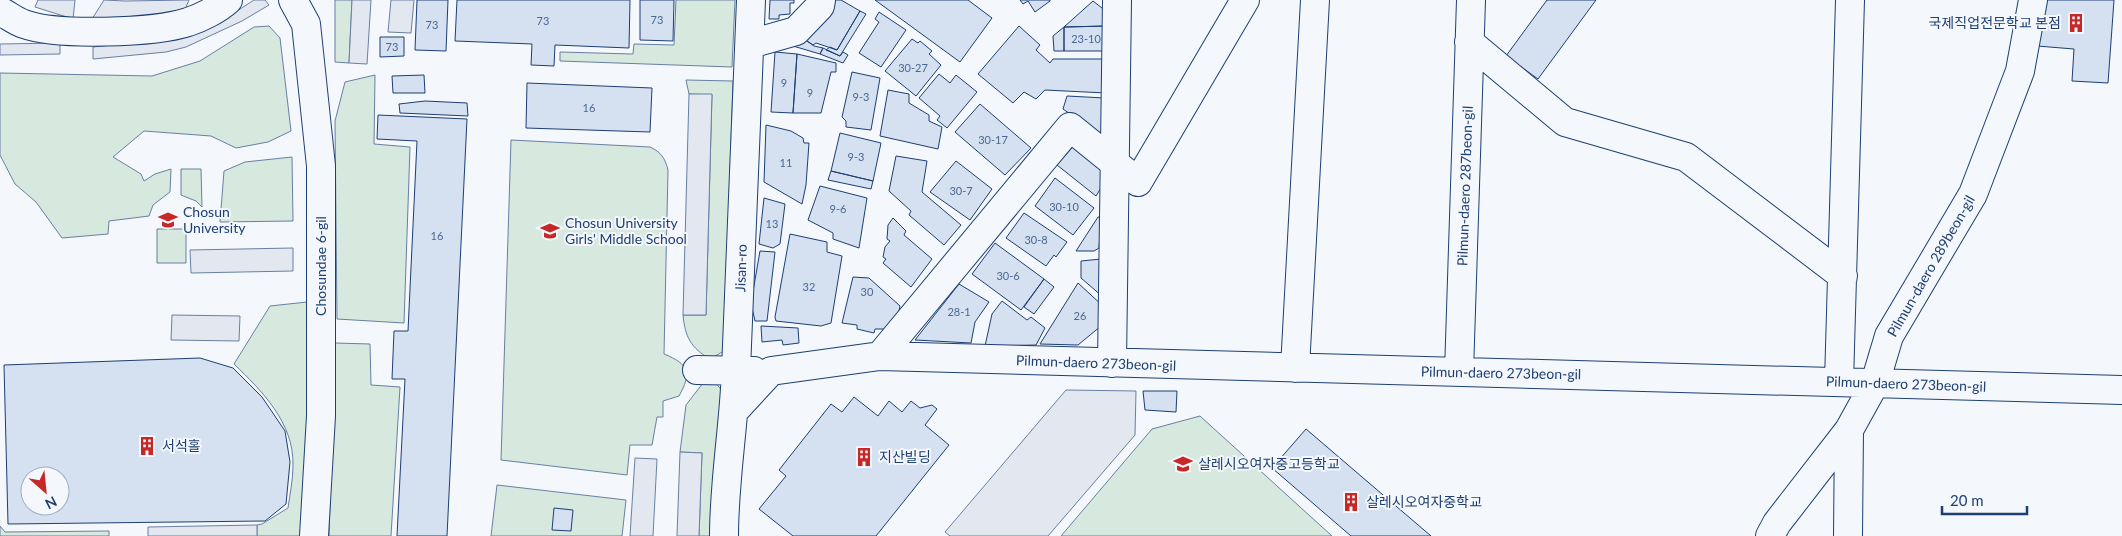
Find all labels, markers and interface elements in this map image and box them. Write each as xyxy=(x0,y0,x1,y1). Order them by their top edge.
building icon: 국제직업전문학교 본점 xyxy=(2065,12,2087,34)
house number: 73 xyxy=(651,13,663,26)
house number: 73 xyxy=(537,14,549,27)
place label: 국제직업전문학교 본점 xyxy=(1929,14,2061,31)
house number: 73 xyxy=(426,18,438,31)
house number: 23-10 xyxy=(1071,32,1101,45)
house number: 73 xyxy=(386,40,398,53)
house number: 30-27 xyxy=(898,61,928,74)
house number: 9 xyxy=(781,76,787,89)
house number: 9 xyxy=(807,86,813,99)
house number: 9-3 xyxy=(853,90,869,103)
house number: 16 xyxy=(583,101,595,114)
street label: Pilmun-daero 287beon-gil xyxy=(1453,106,1476,266)
house number: 30-17 xyxy=(978,133,1008,146)
house number: 9-3 xyxy=(848,150,864,163)
house number: 11 xyxy=(780,156,792,169)
house number: 30-7 xyxy=(949,184,973,197)
street label: Pilmun-daero 289beon-gil xyxy=(1883,192,1978,339)
house number: 30-10 xyxy=(1049,200,1079,213)
house number: 9-6 xyxy=(830,202,846,215)
place label: Chosun University xyxy=(183,203,246,236)
school or university icon: Chosun University xyxy=(157,209,179,231)
place label: Chosun University Girls' Middle School xyxy=(565,214,687,247)
street label: Chosundae 6-gil xyxy=(312,216,329,316)
house number: 13 xyxy=(766,217,778,230)
school or university icon: Chosun University Girls' Middle School xyxy=(539,220,561,242)
house number: 16 xyxy=(431,229,443,242)
house number: 30-8 xyxy=(1024,233,1048,246)
street label: Jisan-ro xyxy=(731,244,750,292)
house number: 30-6 xyxy=(996,269,1020,282)
house number: 32 xyxy=(803,280,815,293)
house number: 30 xyxy=(861,285,874,298)
house number: 28-1 xyxy=(947,305,971,318)
house number: 26 xyxy=(1074,309,1086,322)
street label: Pilmun-daero 273beon-gil xyxy=(1016,351,1176,374)
street label: Pilmun-daero 273beon-gil xyxy=(1421,363,1581,382)
street label: Pilmun-daero 273beon-gil xyxy=(1826,372,1986,395)
building icon: 서석홀 xyxy=(136,435,158,457)
place label: 서석홀 xyxy=(162,437,201,454)
building icon: 지산빌딩 xyxy=(853,446,875,468)
place label: 지산빌딩 xyxy=(879,448,931,465)
school or university icon: 살레시오여자중고등학교 xyxy=(1172,453,1194,475)
place label: 살레시오여자중고등학교 xyxy=(1198,455,1340,472)
north arrow xyxy=(20,466,70,516)
scale bar xyxy=(1942,484,2027,516)
building icon: 살레시오여자중학교 xyxy=(1340,491,1362,513)
text: 20 m xyxy=(1950,491,1984,509)
text: N xyxy=(42,493,60,513)
place label: 살레시오여자중학교 xyxy=(1366,493,1482,510)

